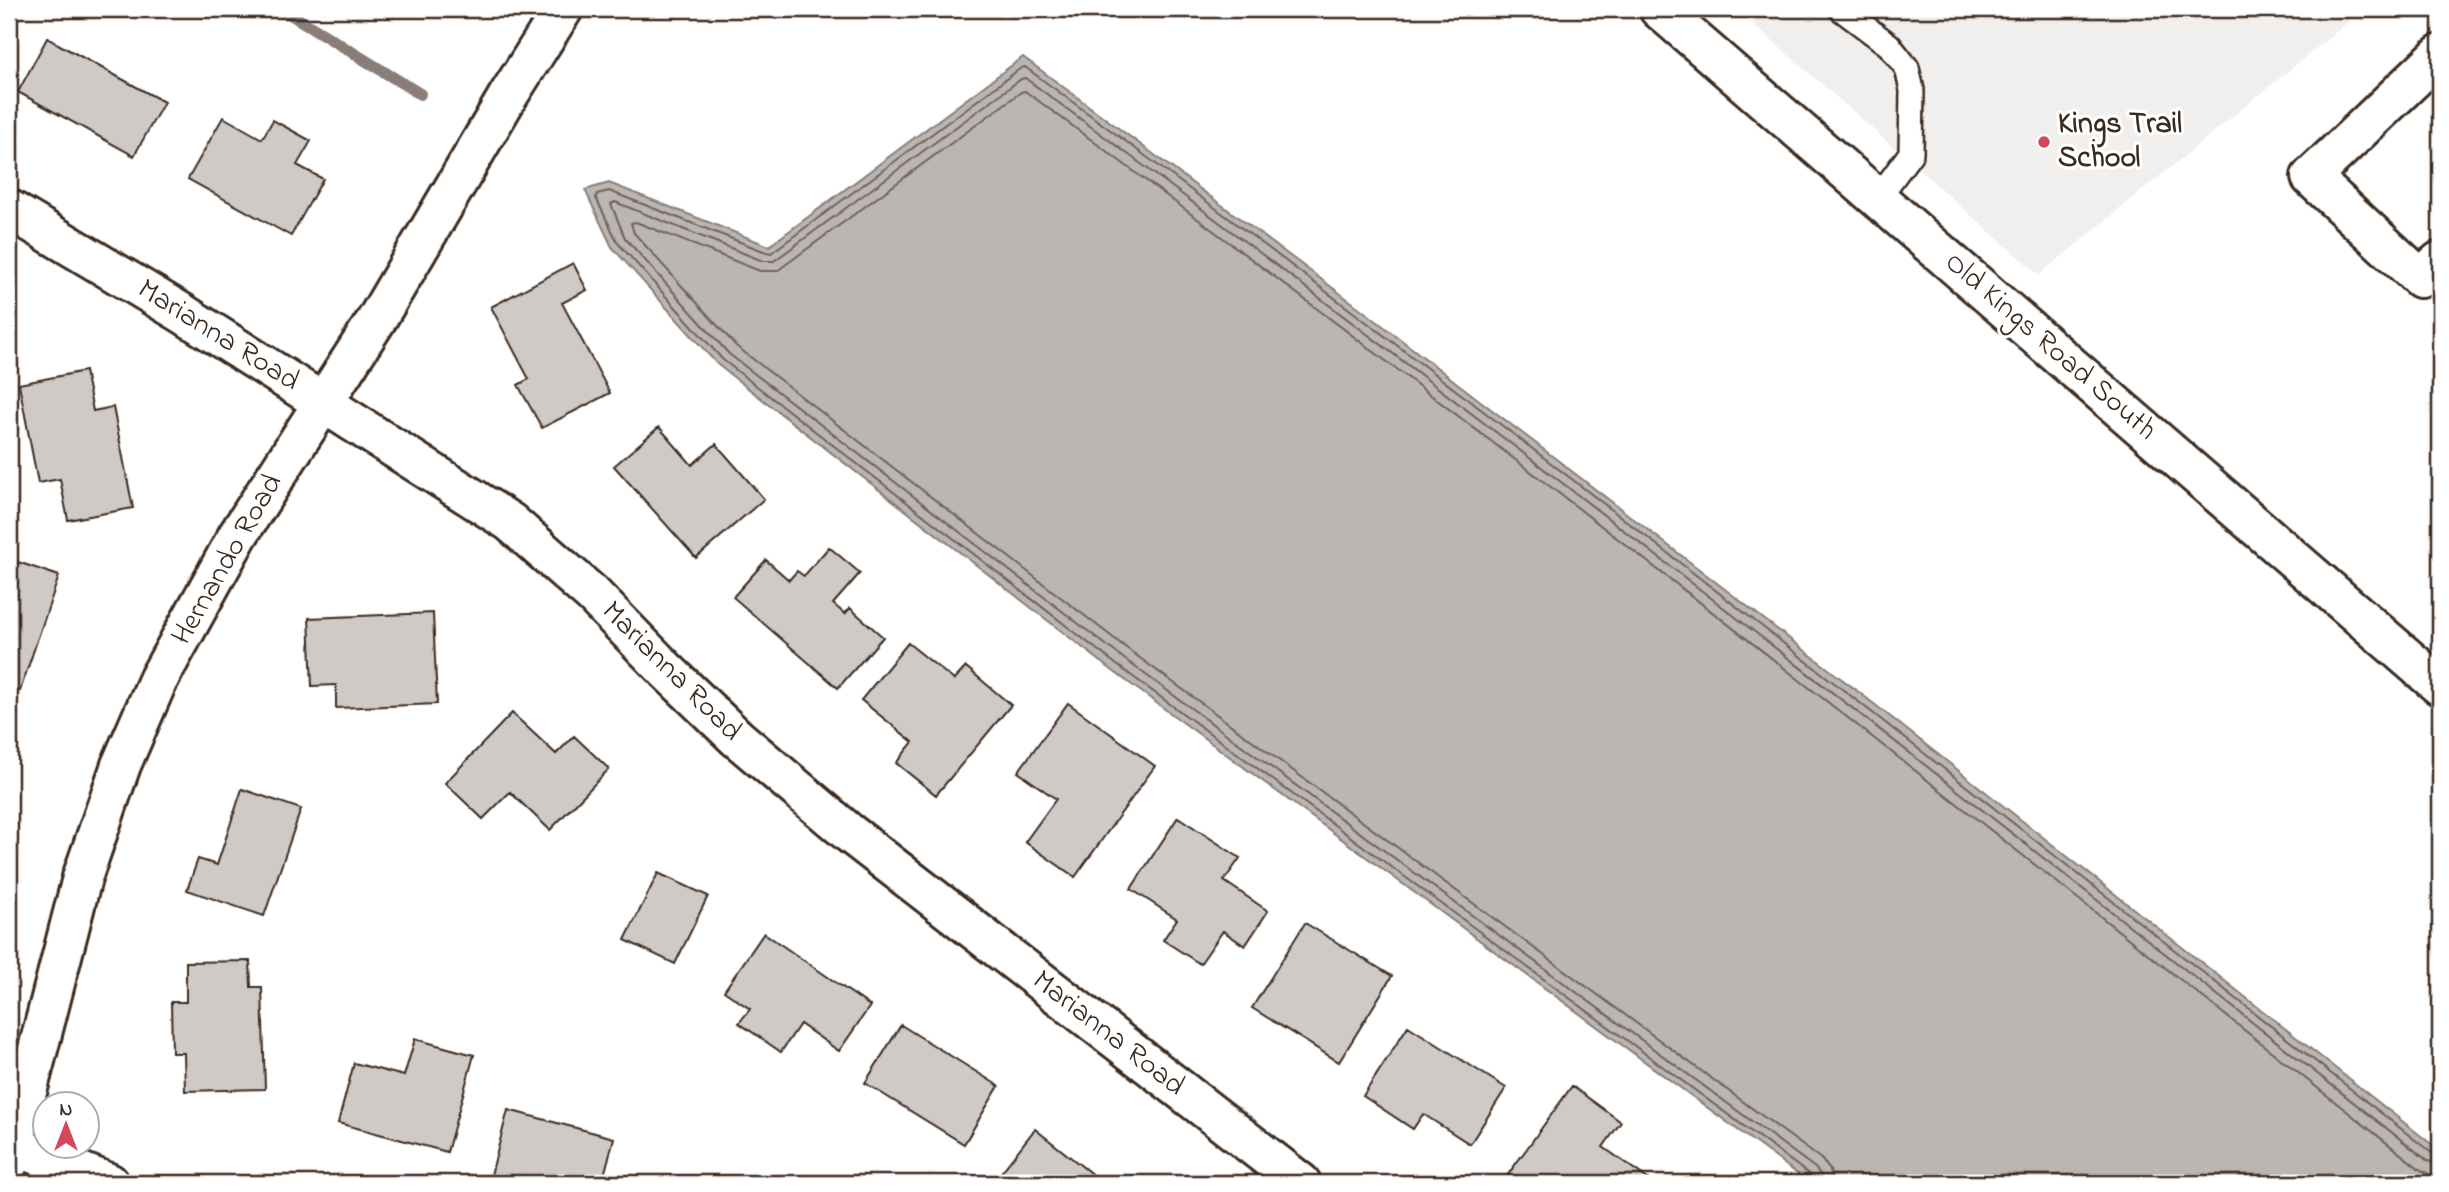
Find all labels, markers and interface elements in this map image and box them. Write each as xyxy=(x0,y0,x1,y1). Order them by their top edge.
place label: Kings Trail School xyxy=(2058,103,2182,181)
marker: Kings Trail School xyxy=(2036,134,2052,150)
street label: Old Kings Road South xyxy=(1934,242,2166,452)
street label: Marianna Road xyxy=(128,269,308,403)
street label: Hernando Road xyxy=(161,466,295,654)
street label: Marianna Road xyxy=(590,591,752,753)
street label: Marianna Road xyxy=(1022,960,1194,1108)
north arrow xyxy=(32,1090,102,1160)
text: N xyxy=(60,1097,73,1124)

